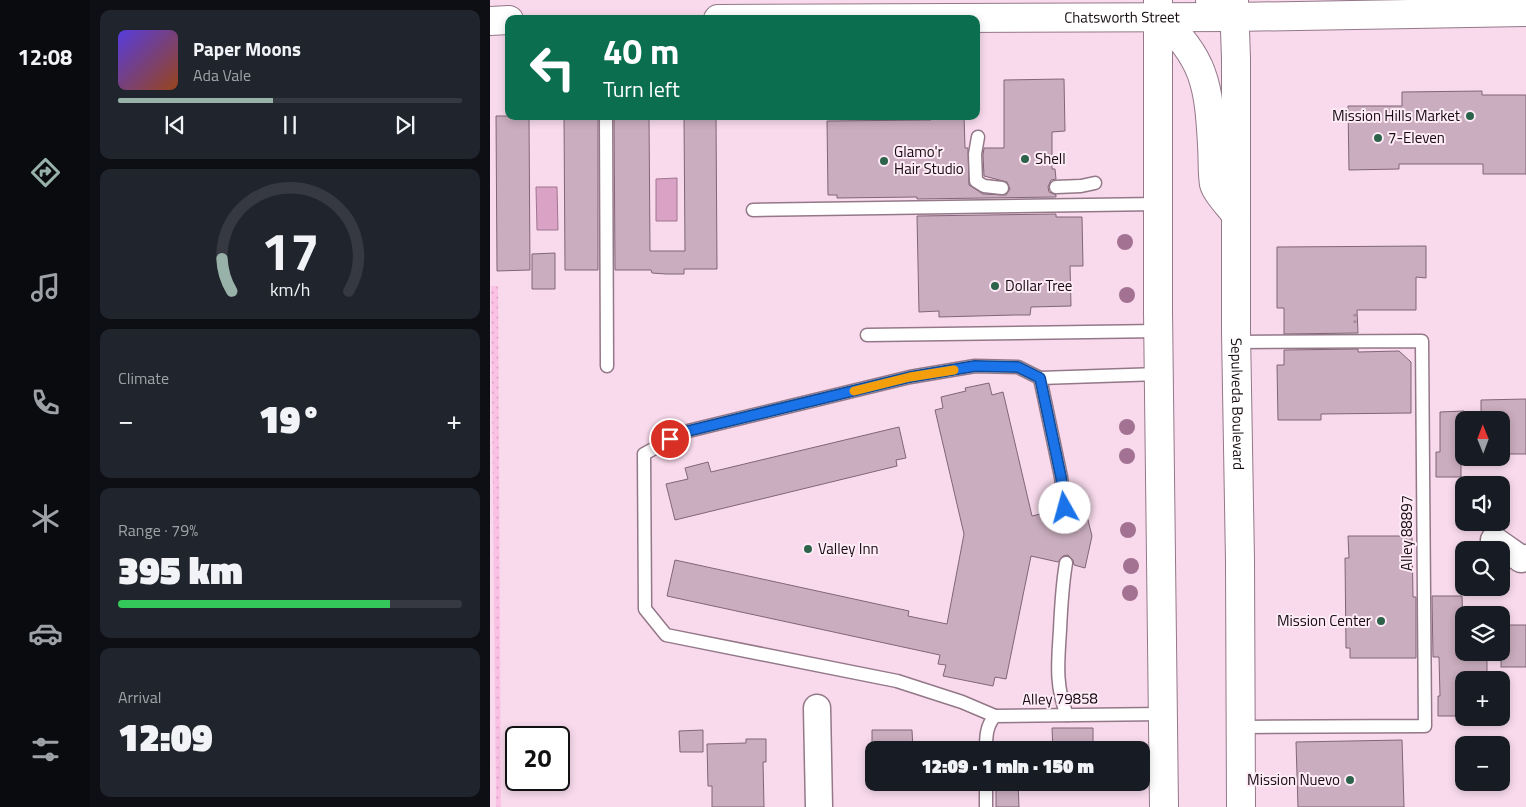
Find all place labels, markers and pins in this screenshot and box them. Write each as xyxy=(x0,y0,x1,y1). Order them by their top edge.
place label: Mission Hills Market xyxy=(1332,104,1461,127)
marker: Mission Hills Market xyxy=(1464,110,1476,122)
place label: 7-Eleven xyxy=(1388,126,1445,149)
marker: 7-Eleven xyxy=(1372,132,1384,144)
place label: Glamo'r Hair Studio xyxy=(894,140,964,180)
place label: Shell xyxy=(1035,147,1066,170)
marker: Shell xyxy=(1019,153,1031,165)
marker: Glamo'r Hair Studio xyxy=(878,155,890,167)
place label: Dollar Tree xyxy=(1005,274,1072,297)
marker: Dollar Tree xyxy=(989,280,1001,292)
pin xyxy=(649,418,691,460)
place label: Valley Inn xyxy=(818,537,879,560)
marker: Valley Inn xyxy=(802,543,814,555)
place label: Mission Center xyxy=(1277,609,1371,632)
marker: Mission Center xyxy=(1375,615,1387,627)
place label: Mission Nuevo xyxy=(1247,768,1340,791)
marker: Mission Nuevo xyxy=(1344,774,1356,786)

